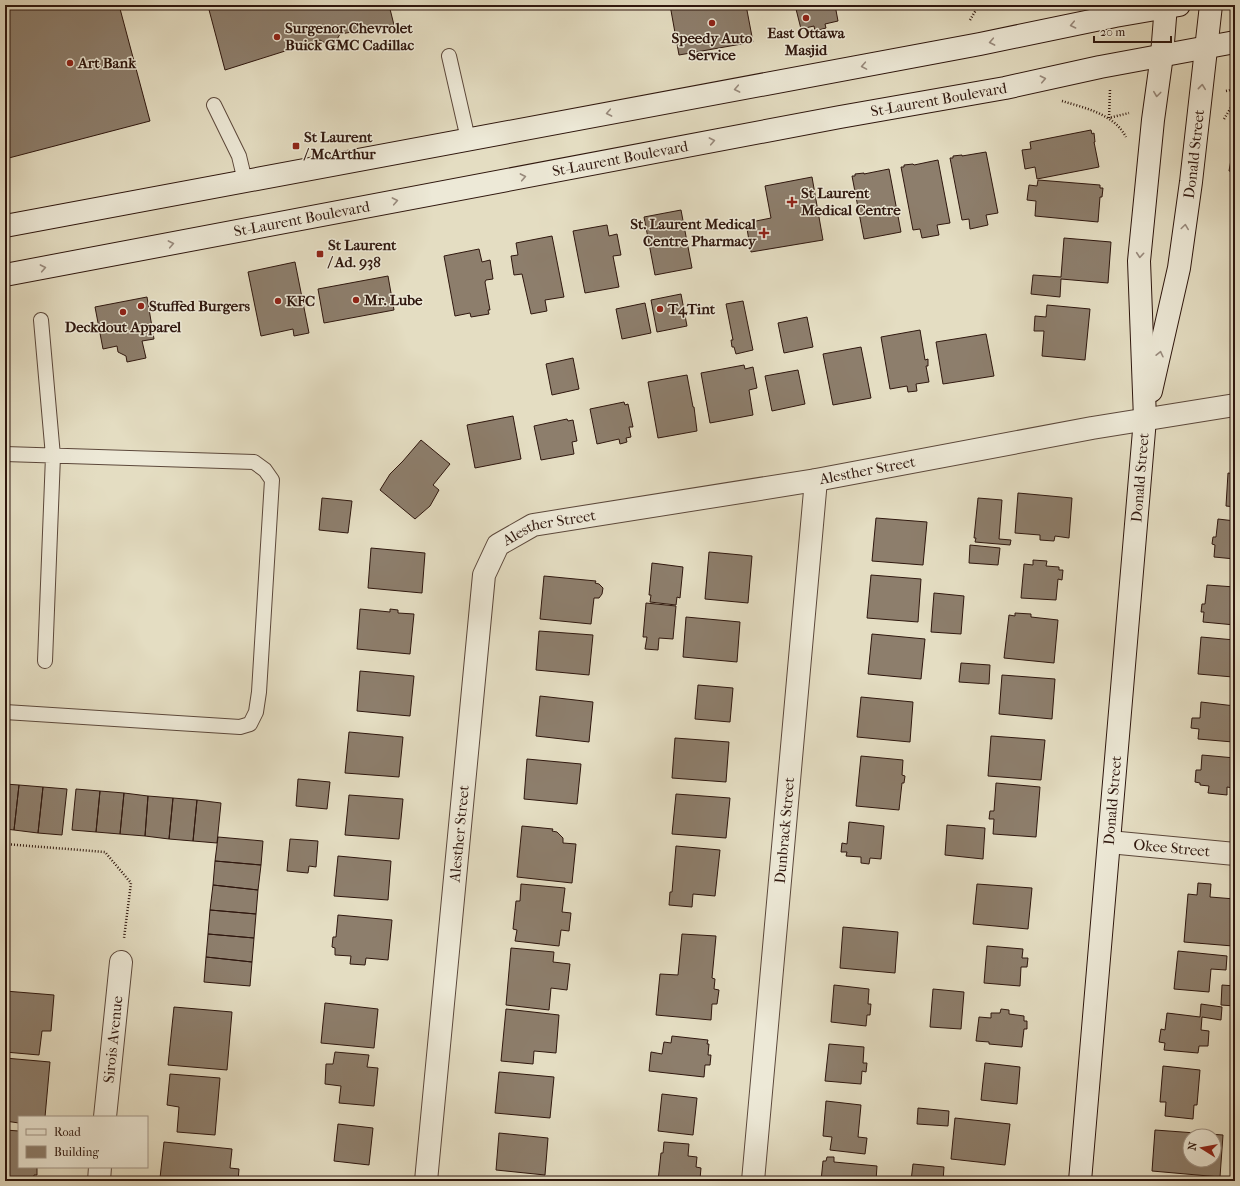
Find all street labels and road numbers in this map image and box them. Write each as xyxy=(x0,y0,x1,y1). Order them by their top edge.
street label: St-Laurent Boulevard xyxy=(869,79,1009,120)
street label: Donald Street xyxy=(1180,108,1208,200)
street label: St-Laurent Boulevard xyxy=(551,137,690,180)
street label: St-Laurent Boulevard xyxy=(232,197,372,241)
street label: Donald Street xyxy=(1127,431,1153,523)
street label: Alesther Street xyxy=(817,452,917,488)
street label: Alesther Street xyxy=(498,506,598,550)
street label: Donald Street xyxy=(1100,754,1125,846)
street label: Dunbrack Street xyxy=(771,776,798,884)
street label: Alesther Street xyxy=(446,784,473,884)
street label: Okee Street xyxy=(1133,835,1212,861)
street label: Sirois Avenue xyxy=(100,994,127,1084)

